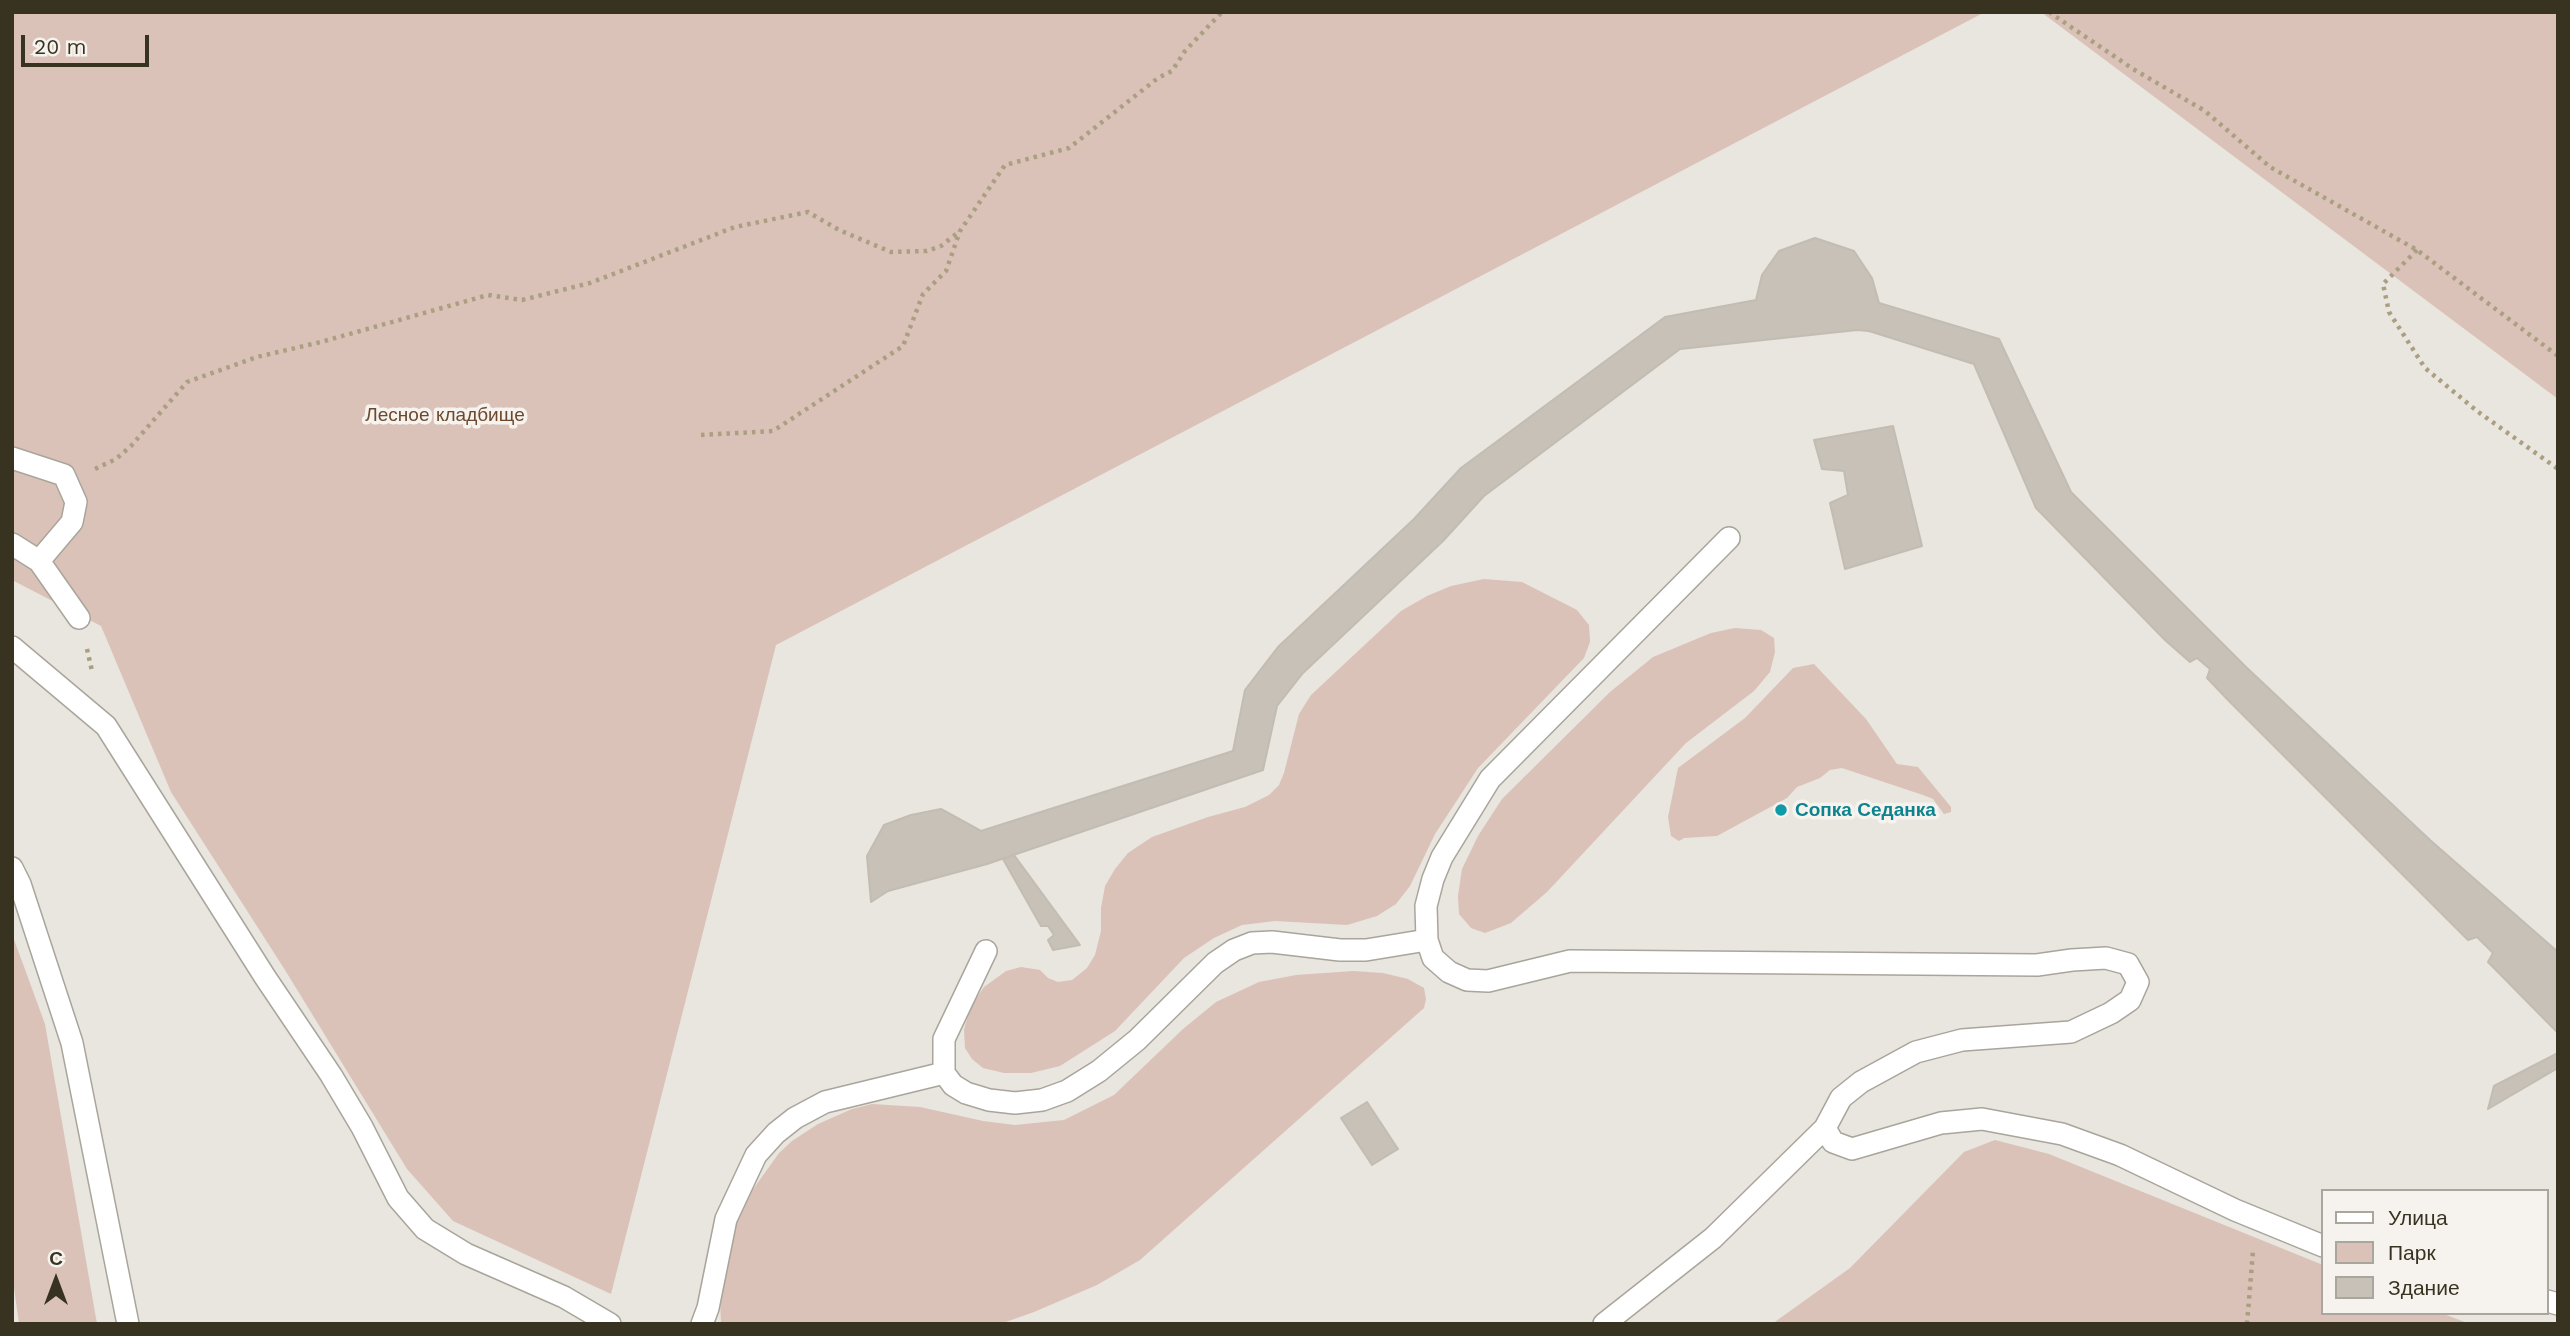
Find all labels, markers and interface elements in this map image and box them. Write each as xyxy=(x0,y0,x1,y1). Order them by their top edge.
scale bar xyxy=(24,21,152,65)
text: 20 m xyxy=(34,34,86,59)
park label: Лесное кладбище xyxy=(365,404,525,426)
place label: Сопка Седанка xyxy=(1795,799,1936,821)
marker: Сопка Седанка xyxy=(1773,802,1789,818)
legend xyxy=(2322,1189,2549,1315)
text: Улица xyxy=(2388,1205,2448,1230)
text: Парк xyxy=(2388,1240,2436,1265)
north arrow xyxy=(21,1245,91,1315)
text: С xyxy=(49,1247,63,1270)
text: Здание xyxy=(2388,1275,2460,1300)

